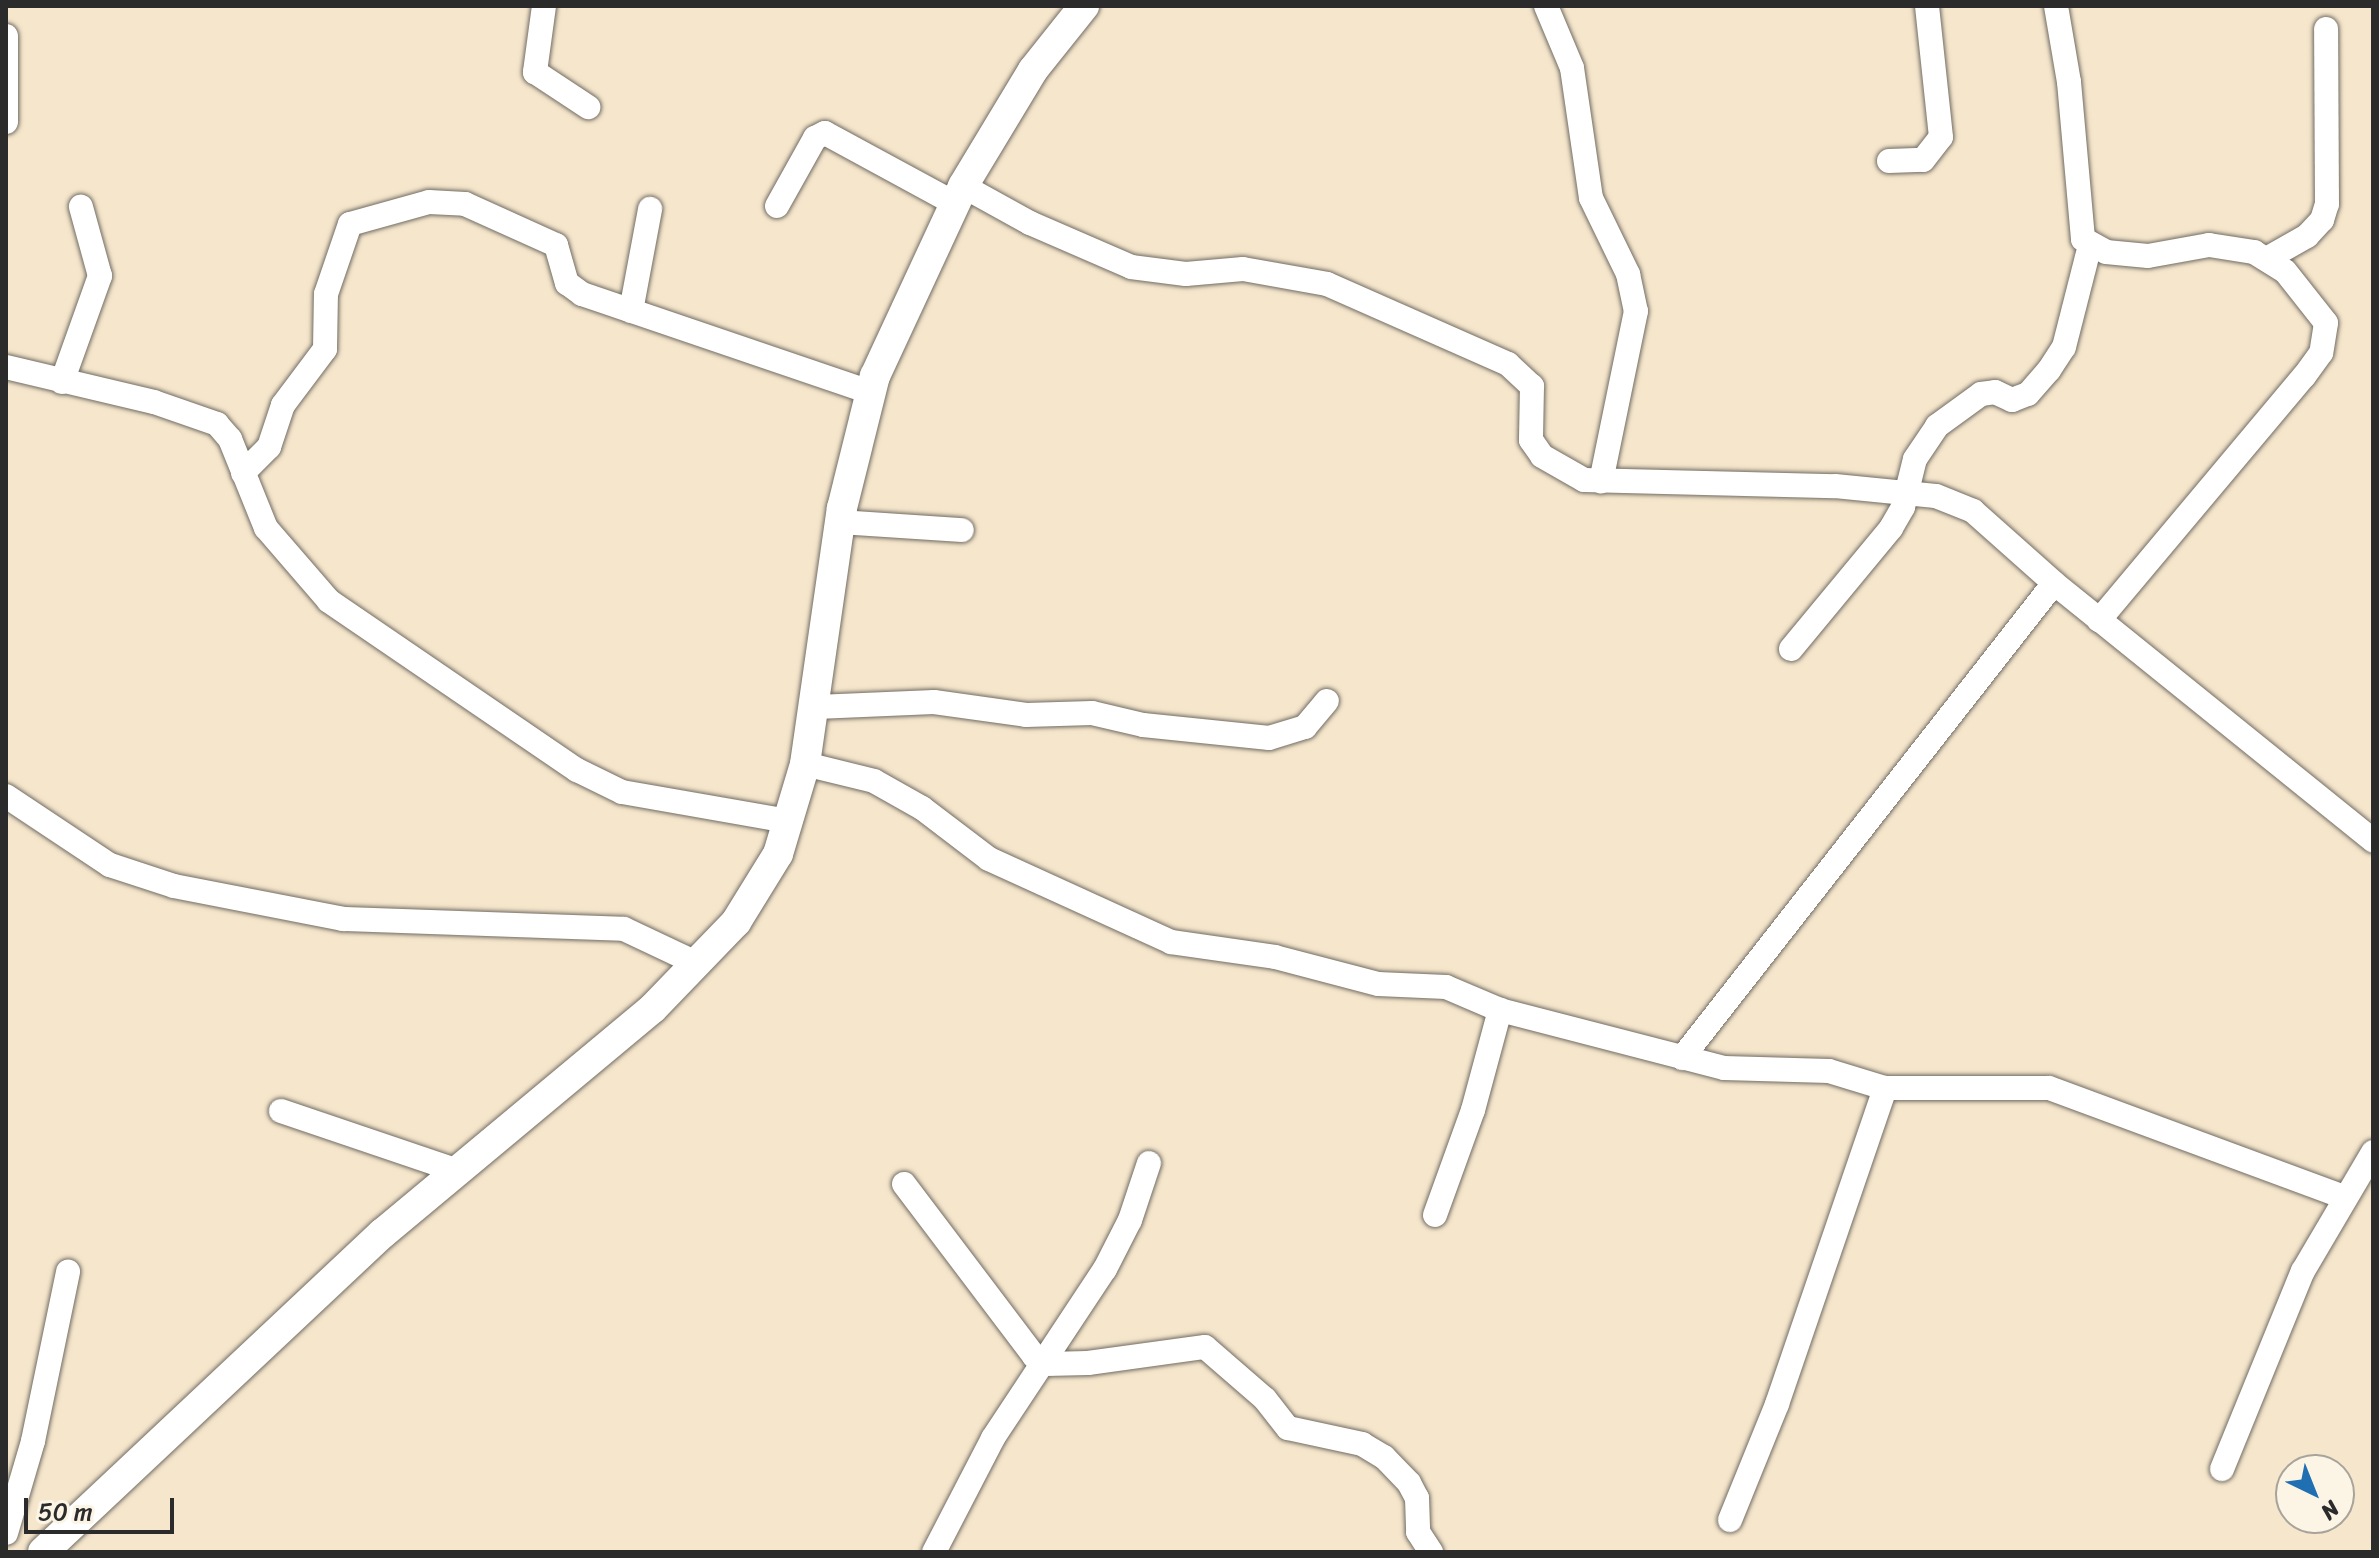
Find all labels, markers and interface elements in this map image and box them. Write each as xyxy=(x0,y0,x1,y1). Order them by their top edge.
north arrow xyxy=(2275,1454,2355,1534)
scale bar xyxy=(28,1482,178,1532)
text: 50 m xyxy=(38,1491,93,1533)
text: N xyxy=(2311,1491,2349,1530)

